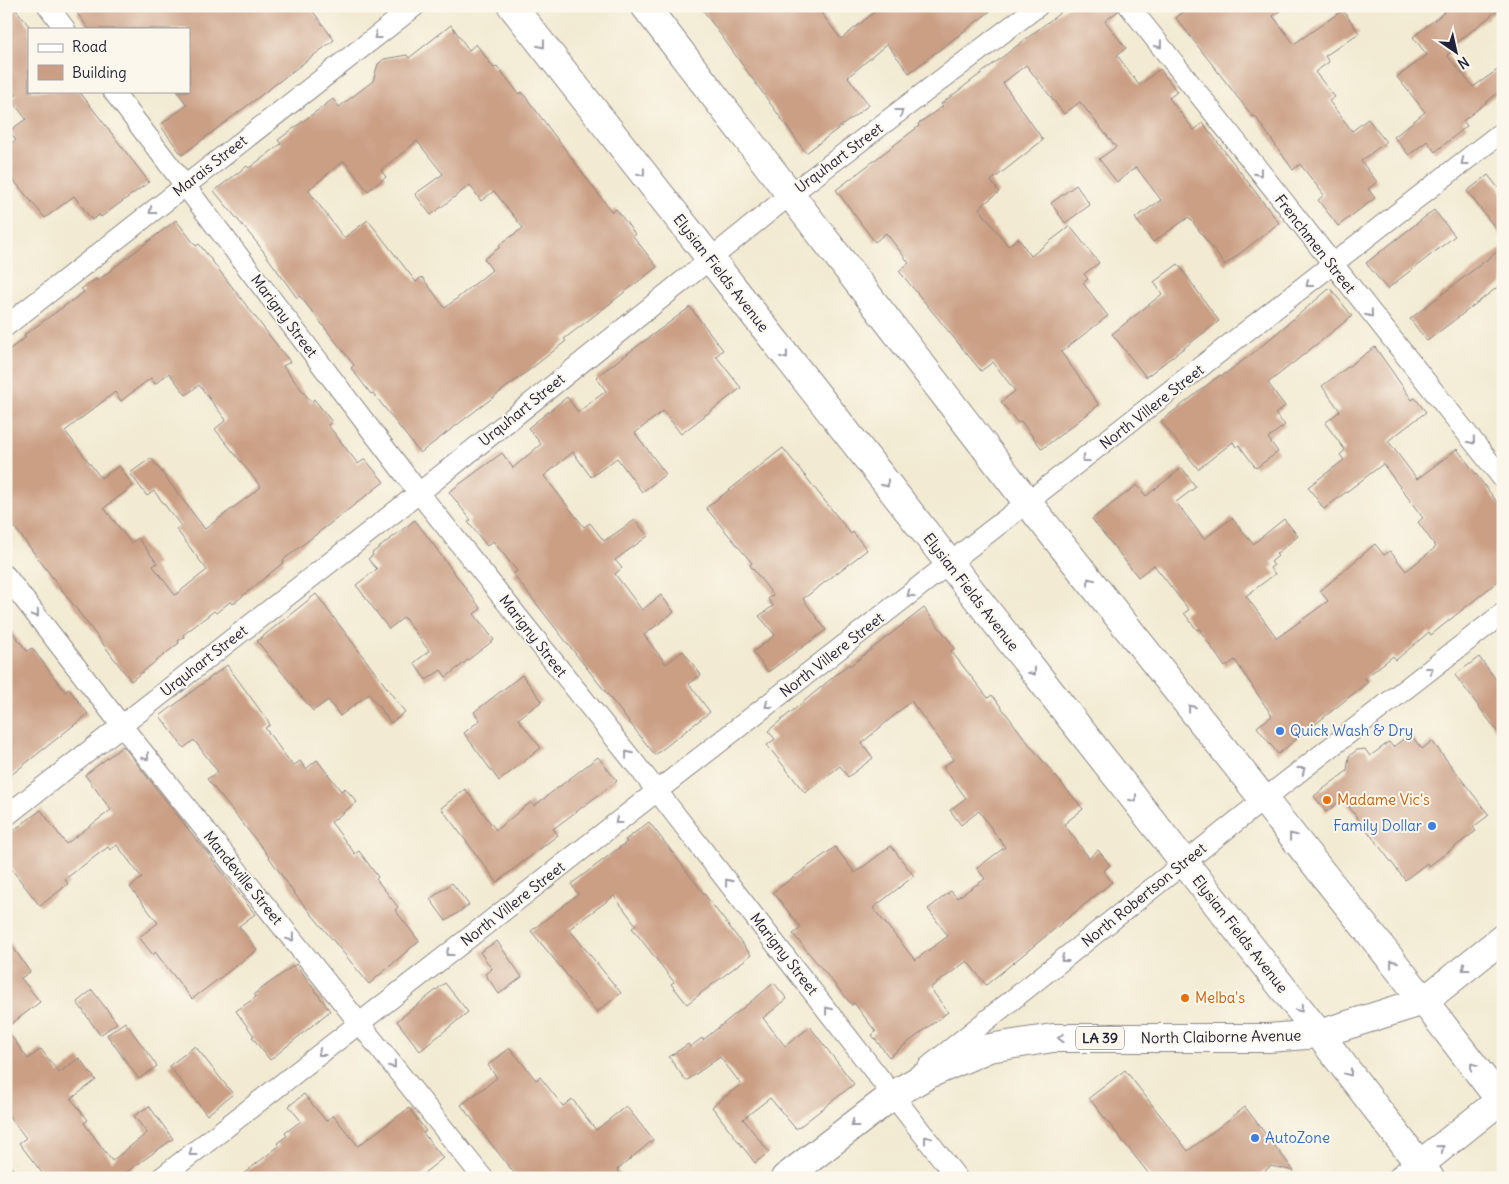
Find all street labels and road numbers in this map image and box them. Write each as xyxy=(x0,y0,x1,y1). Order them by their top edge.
street label: Urquhart Street xyxy=(791,118,886,197)
street label: Marais Street xyxy=(169,131,251,200)
street label: Frenchmen Street xyxy=(1271,191,1360,297)
street label: Elysian Fields Avenue xyxy=(669,210,773,335)
street label: Marigny Street xyxy=(247,270,322,361)
street label: North Villere Street xyxy=(1096,360,1208,453)
street label: Urquhart Street xyxy=(475,369,569,450)
street label: Elysian Fields Avenue xyxy=(919,529,1023,654)
street label: Marigny Street xyxy=(495,591,571,681)
street label: North Villere Street xyxy=(776,608,888,701)
street label: Urquhart Street xyxy=(156,621,251,700)
street label: Mandeville Street xyxy=(200,827,287,928)
street label: North Robertson Street xyxy=(1077,838,1210,951)
street label: North Villere Street xyxy=(457,857,569,950)
street label: Elysian Fields Avenue xyxy=(1188,871,1292,996)
street label: Marigny Street xyxy=(746,909,822,999)
road number: LA 39 xyxy=(1076,1026,1124,1050)
street label: North Claiborne Avenue xyxy=(1141,1026,1301,1047)

